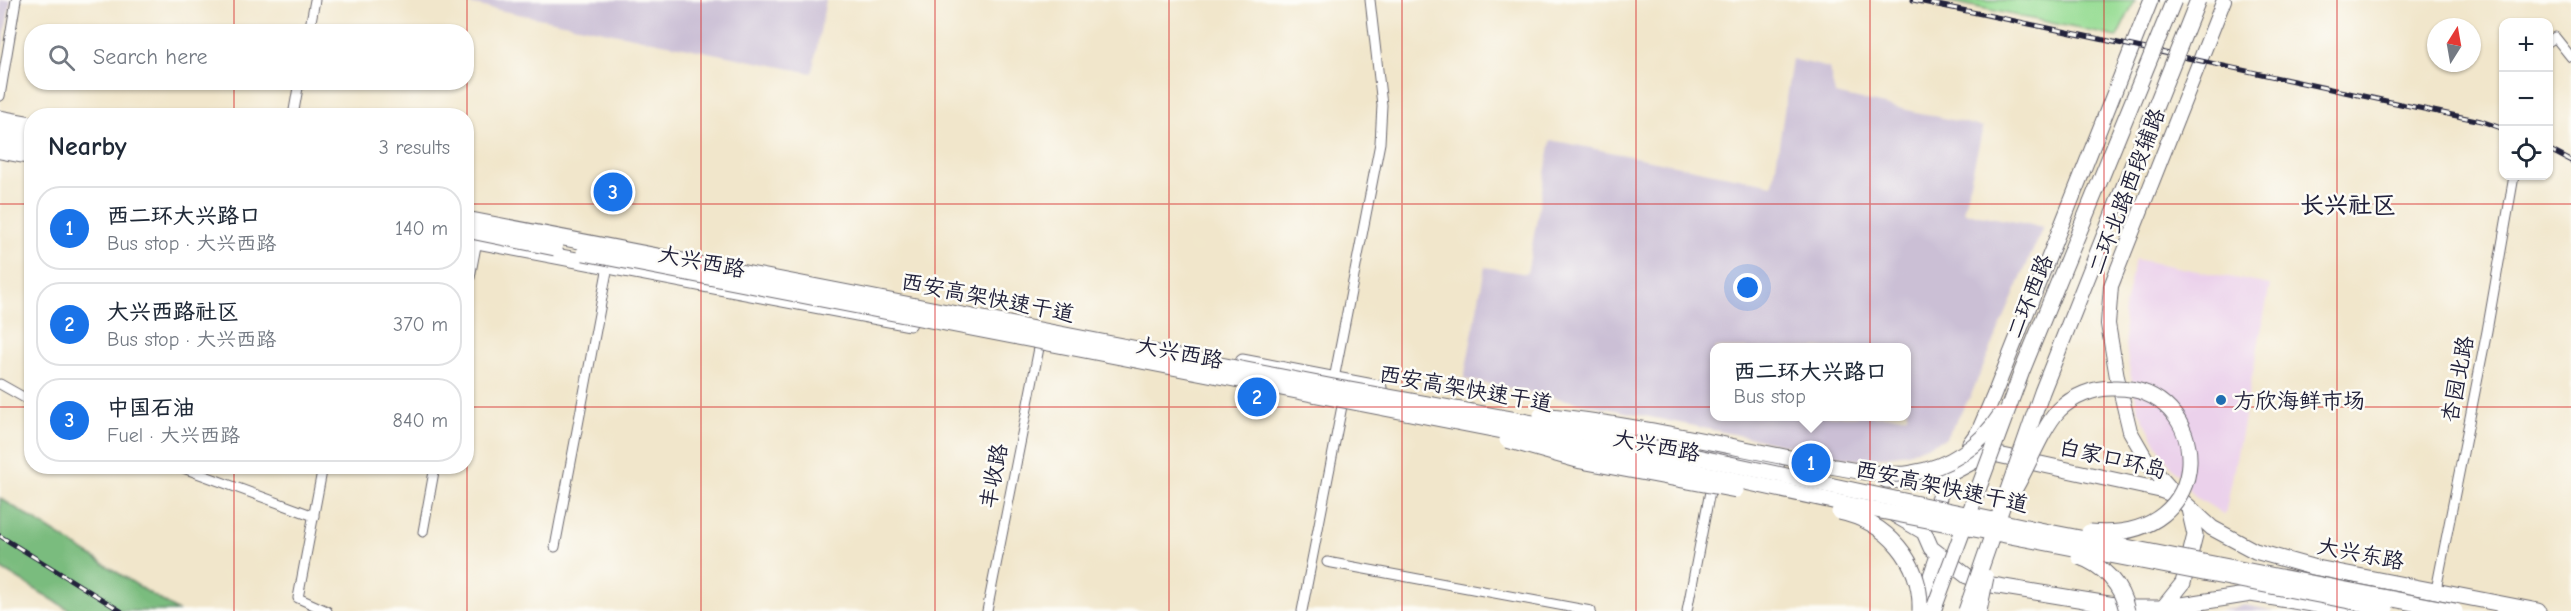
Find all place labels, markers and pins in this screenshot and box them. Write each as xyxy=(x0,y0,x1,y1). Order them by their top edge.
pin: 3 xyxy=(594,170,632,214)
pin: 2 xyxy=(1238,374,1276,420)
place label: 方欣海鲜市场 xyxy=(2233,388,2365,414)
marker: 方欣海鲜市场 xyxy=(2214,393,2228,407)
pin: 1 xyxy=(1792,440,1830,486)

